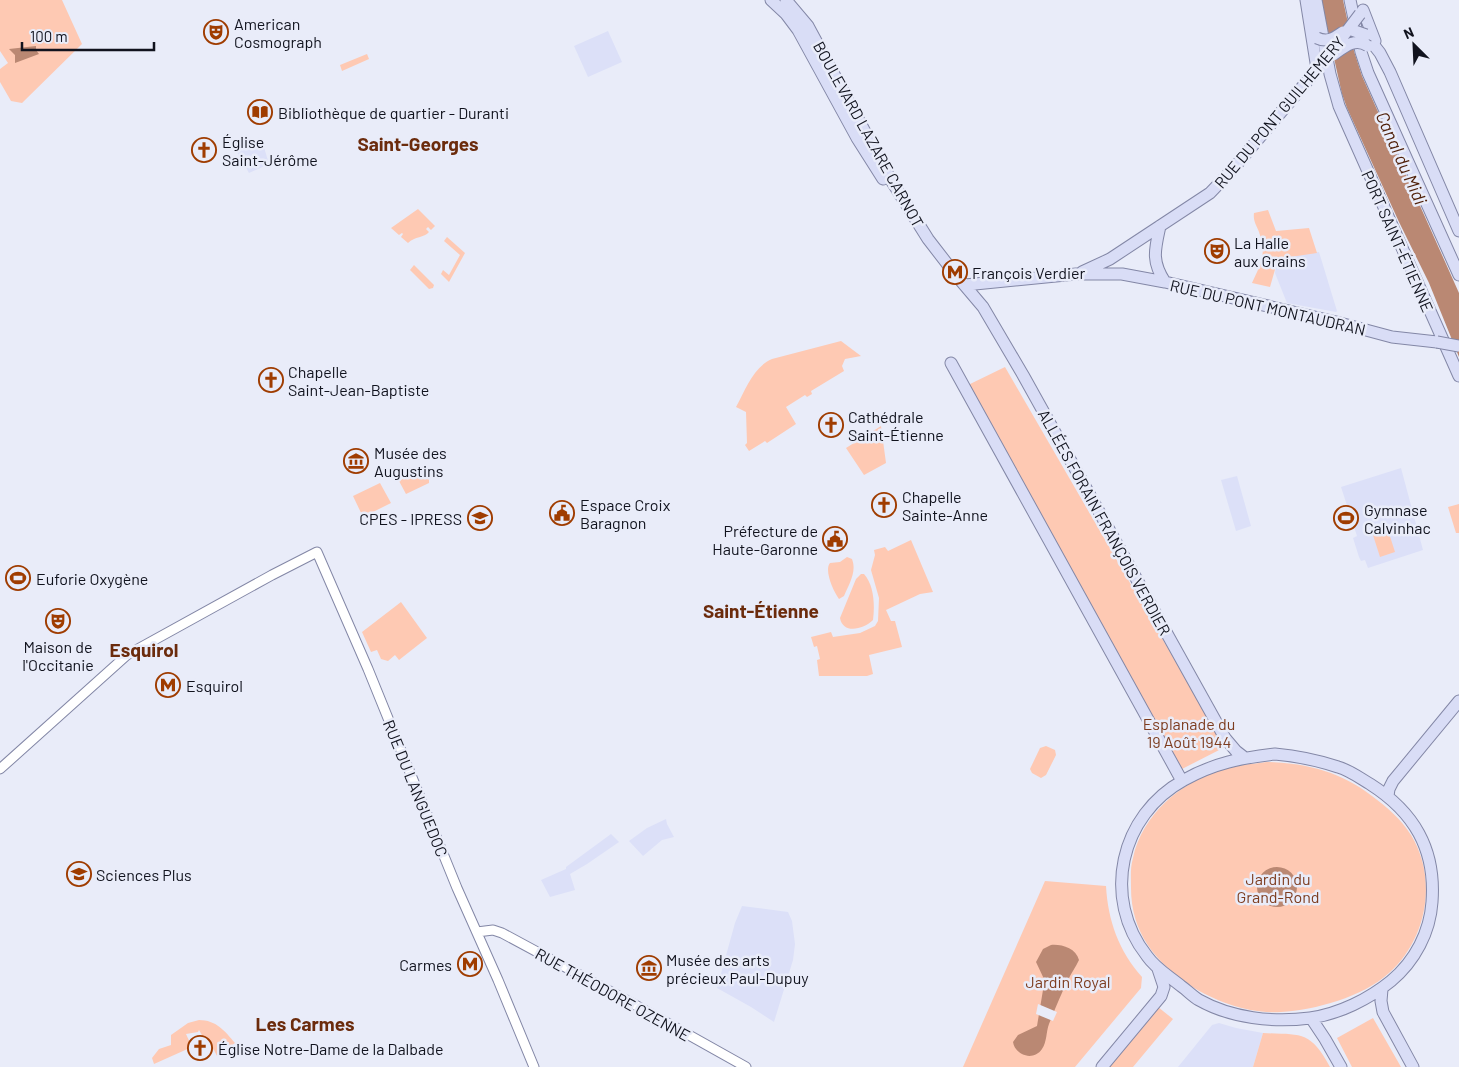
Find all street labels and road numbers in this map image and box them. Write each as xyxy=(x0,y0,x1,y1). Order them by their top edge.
street label: RUE DU PONT GUILHEMERY xyxy=(1210,32,1348,192)
street label: BOULEVARD LAZARE CARNOT xyxy=(810,38,928,230)
street label: PORT SAINT-ÉTIENNE xyxy=(1358,167,1438,315)
street label: RUE DU PONT MONTAUDRAN xyxy=(1168,275,1368,339)
street label: ALLÉES FORAIN FRANÇOIS VERDIER xyxy=(1035,406,1175,639)
street label: RUE DU LANGUEDOC xyxy=(380,717,452,859)
street label: RUE THÉODORE OZENNE xyxy=(532,944,694,1044)

